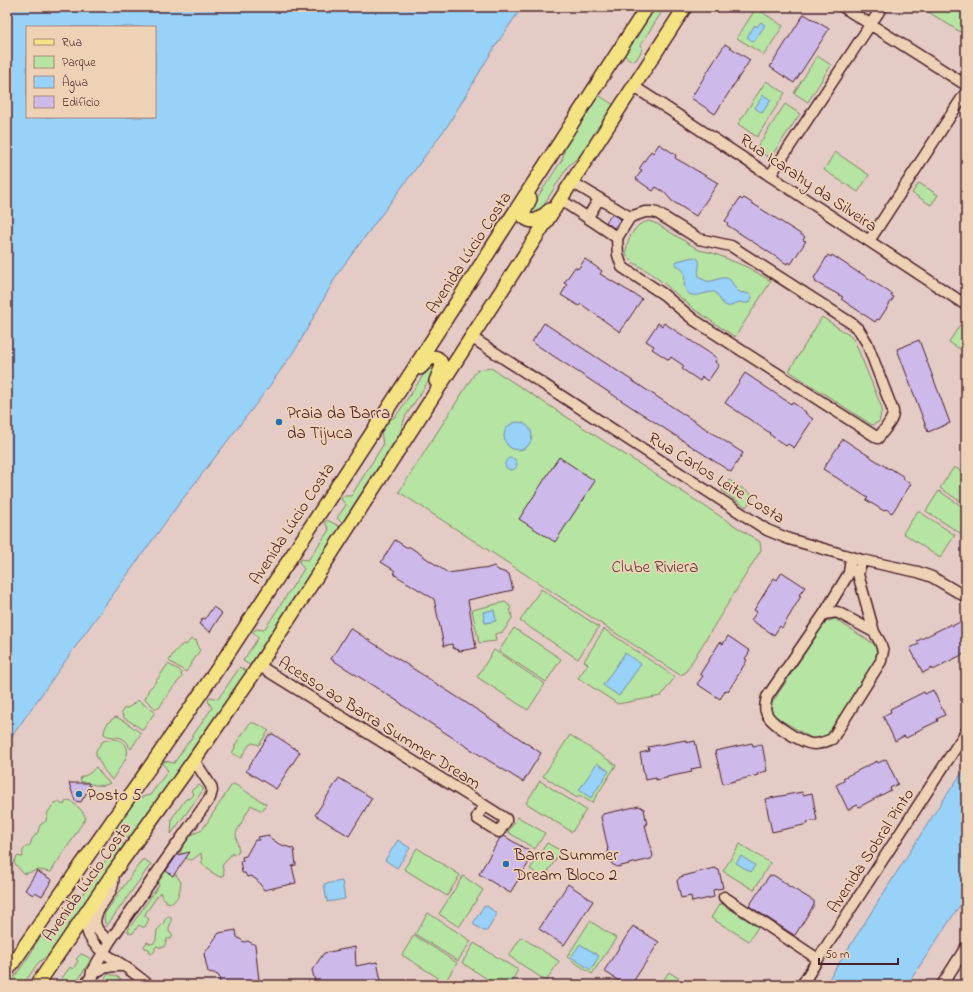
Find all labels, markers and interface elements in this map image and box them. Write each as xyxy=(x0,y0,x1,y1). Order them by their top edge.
legend xyxy=(26,26,156,118)
text: Rua xyxy=(62,34,82,52)
text: Parque xyxy=(62,54,96,72)
text: Água xyxy=(62,73,88,93)
text: Edifício xyxy=(62,94,100,112)
street label: Rua Icarahy da Silveira xyxy=(734,128,882,240)
street label: Avenida Lúcio Costa xyxy=(420,187,518,319)
place label: Praia da Barra da Tijuca xyxy=(287,401,390,446)
marker: Praia da Barra da Tijuca xyxy=(274,417,284,427)
street label: Rua Carlos Leite Costa xyxy=(643,426,789,531)
street label: Avenida Lúcio Costa xyxy=(243,458,341,590)
park label: Clube Riviera xyxy=(612,555,698,580)
street label: Acesso ao Barra Summer Dream xyxy=(273,650,485,796)
place label: Posto 5 xyxy=(87,783,142,808)
street label: Avenida Sobral Pinto xyxy=(822,783,921,918)
marker: Posto 5 xyxy=(74,789,84,799)
street label: Avenida Lúcio Costa xyxy=(37,817,138,947)
place label: Barra Summer Dream Bloco 2 xyxy=(513,843,619,888)
marker: Barra Summer Dream Bloco 2 xyxy=(501,859,511,869)
scale bar xyxy=(819,940,898,966)
text: 50 m xyxy=(825,946,849,964)

